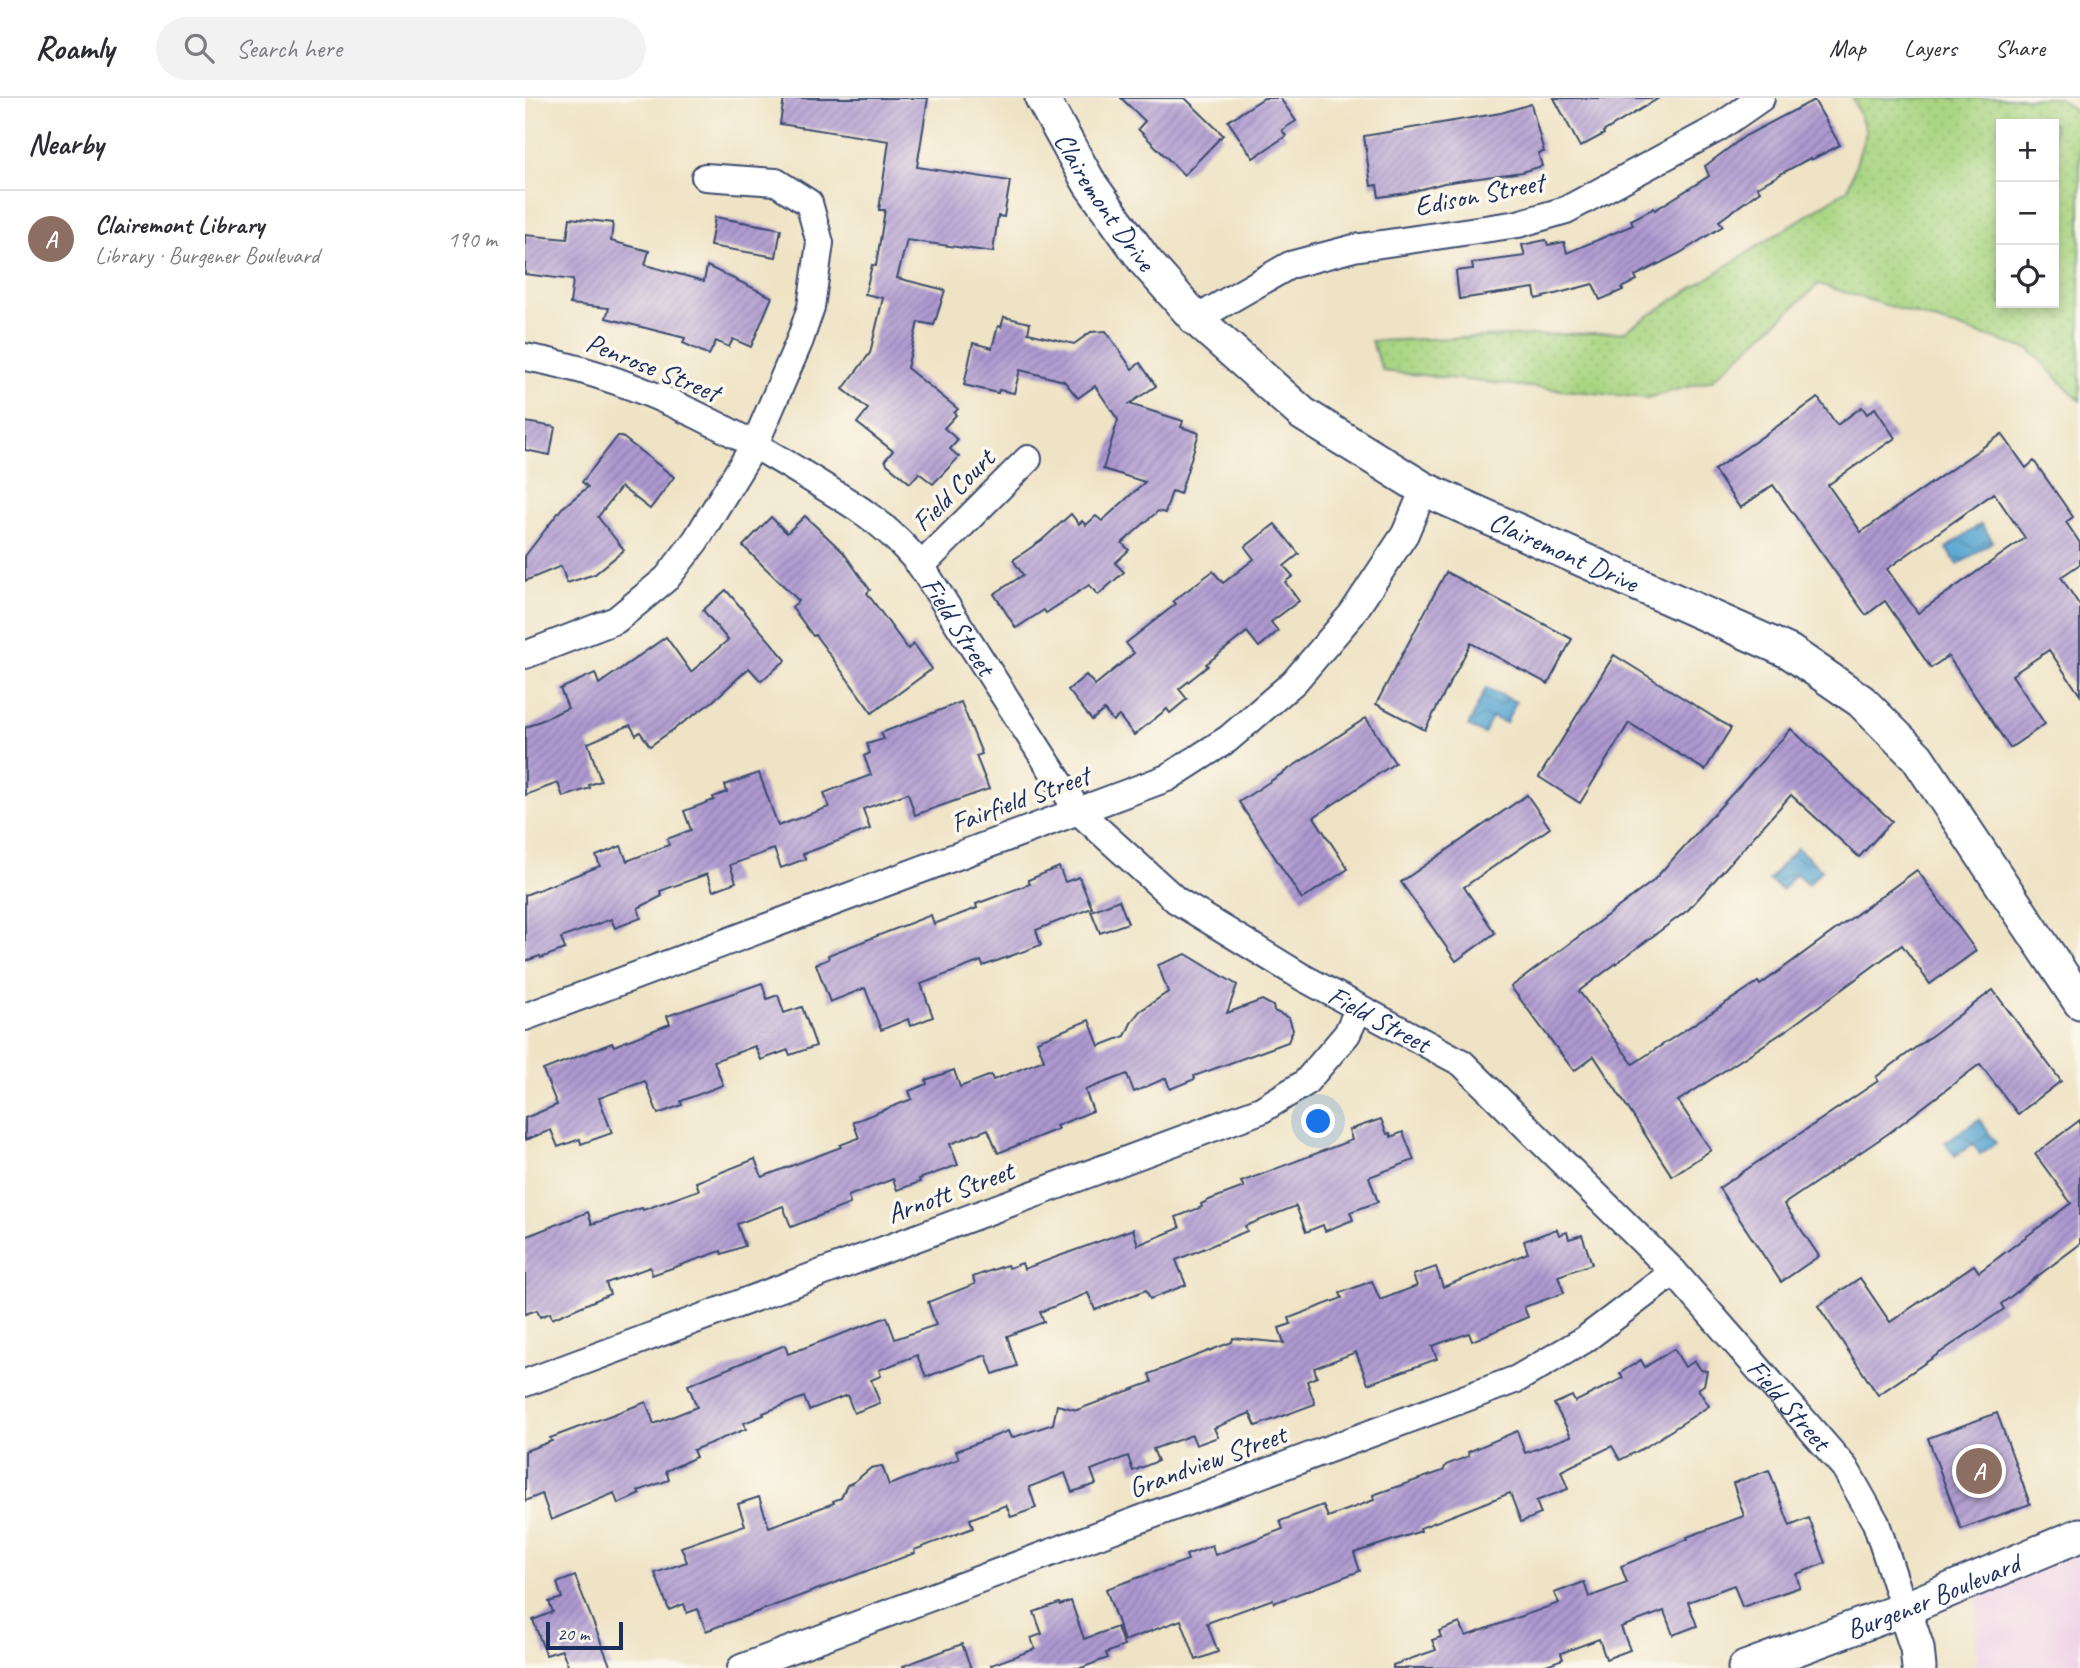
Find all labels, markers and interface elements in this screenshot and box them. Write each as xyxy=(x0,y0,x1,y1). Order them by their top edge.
search box xyxy=(156,17,646,80)
text: Roamly xyxy=(35,27,114,69)
icon: search xyxy=(180,29,218,67)
text: Search here xyxy=(236,32,342,65)
text: Map xyxy=(1829,33,1866,63)
text: Layers xyxy=(1904,33,1957,63)
text: Share xyxy=(1995,33,2045,63)
map controls xyxy=(1996,119,2059,308)
button: + xyxy=(1996,119,2059,182)
text: Nearby xyxy=(28,125,104,163)
street label: Clairemont Drive xyxy=(1047,126,1164,280)
street label: Edison Street xyxy=(1411,164,1550,224)
button: − xyxy=(1996,182,2059,245)
text: Clairemont Library xyxy=(95,208,264,241)
text: A xyxy=(45,225,57,254)
text: 190 m xyxy=(448,225,497,254)
text: Library · Burgener Boulevard xyxy=(95,241,319,270)
button: locate xyxy=(1996,245,2059,308)
street label: Penrose Street xyxy=(581,324,728,411)
street label: Field Court xyxy=(904,439,1004,539)
street label: Clairemont Drive xyxy=(1484,503,1645,600)
street label: Field Street xyxy=(915,570,1005,684)
street label: Fairfield Street xyxy=(946,757,1098,840)
street label: Field Street xyxy=(1323,977,1439,1061)
your location xyxy=(1301,1104,1335,1138)
street label: Arnott Street xyxy=(882,1152,1021,1231)
street label: Field Street xyxy=(1740,1351,1841,1459)
street label: Grandview Street xyxy=(1124,1415,1293,1506)
pin: A xyxy=(1956,1445,2002,1497)
street label: Burgener Boulevard xyxy=(1841,1543,2028,1646)
scale bar xyxy=(546,1619,623,1651)
text: 20 m xyxy=(557,1622,589,1646)

